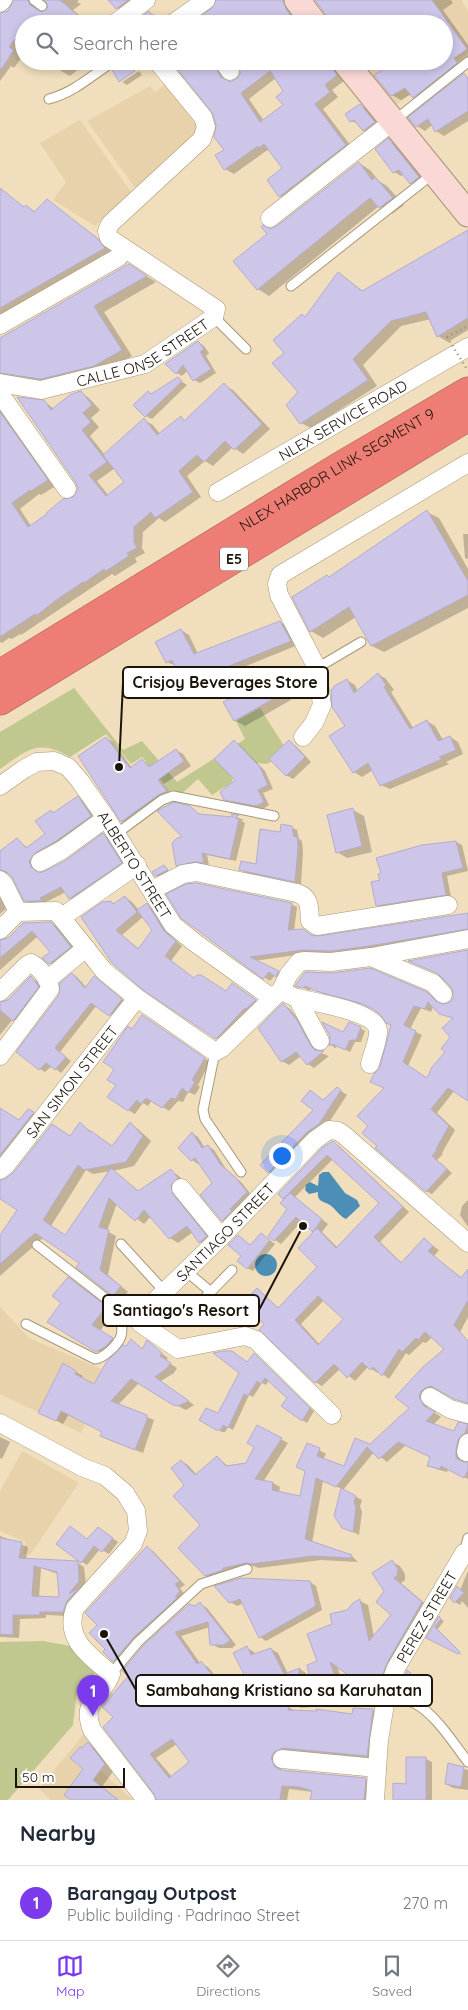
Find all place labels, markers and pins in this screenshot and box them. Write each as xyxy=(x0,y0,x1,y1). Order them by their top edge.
callout: Crisjoy Beverages Store xyxy=(123,667,328,698)
callout: Santiago's Resort xyxy=(103,1295,259,1326)
pin: 1 xyxy=(77,1675,109,1716)
callout: Sambahang Kristiano sa Karuhatan xyxy=(136,1675,432,1706)

